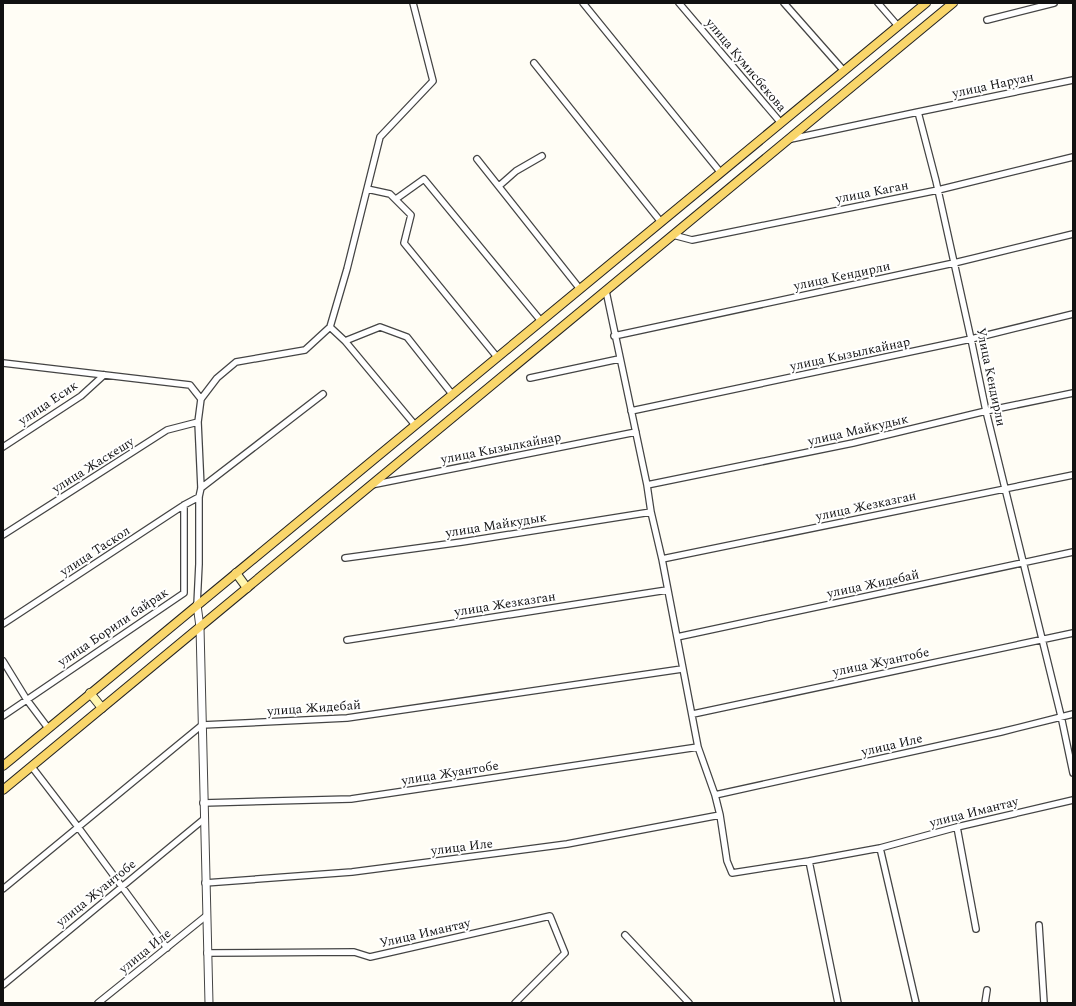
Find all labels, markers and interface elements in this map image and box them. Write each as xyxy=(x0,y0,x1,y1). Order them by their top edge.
street label: улица Кумисбекова xyxy=(700,13,792,117)
street label: улица Наруан xyxy=(949,67,1036,104)
street label: улица Каган xyxy=(833,175,910,209)
street label: улица Кендирли xyxy=(791,256,892,296)
street label: Улица Кендирли xyxy=(971,326,1011,428)
street label: улица Кызылкайнар xyxy=(787,332,912,377)
street label: улица Есик xyxy=(13,376,82,431)
street label: улица Майкудык xyxy=(805,409,910,451)
street label: улица Кызылкайнар xyxy=(438,427,563,470)
street label: улица Жаскешу xyxy=(47,431,139,499)
street label: улица Жезказган xyxy=(813,486,918,527)
street label: улица Майкудык xyxy=(443,507,548,543)
street label: улица Таскол xyxy=(55,521,134,582)
street label: улица Жидебай xyxy=(824,564,921,604)
street label: улица Борили байрак xyxy=(53,582,172,672)
street label: улица Жезказган xyxy=(452,586,557,622)
street label: улица Жуантобе xyxy=(830,642,931,682)
street label: улица Жидебай xyxy=(266,695,362,721)
street label: улица Иле xyxy=(858,728,925,762)
street label: улица Жуантобе xyxy=(399,755,500,791)
street label: улица Имантау xyxy=(926,791,1021,833)
street label: улица Иле xyxy=(429,833,494,861)
street label: улица Жуантобе xyxy=(51,854,140,932)
street label: Улица Имантау xyxy=(378,913,473,953)
street label: улица Иле xyxy=(114,924,175,979)

